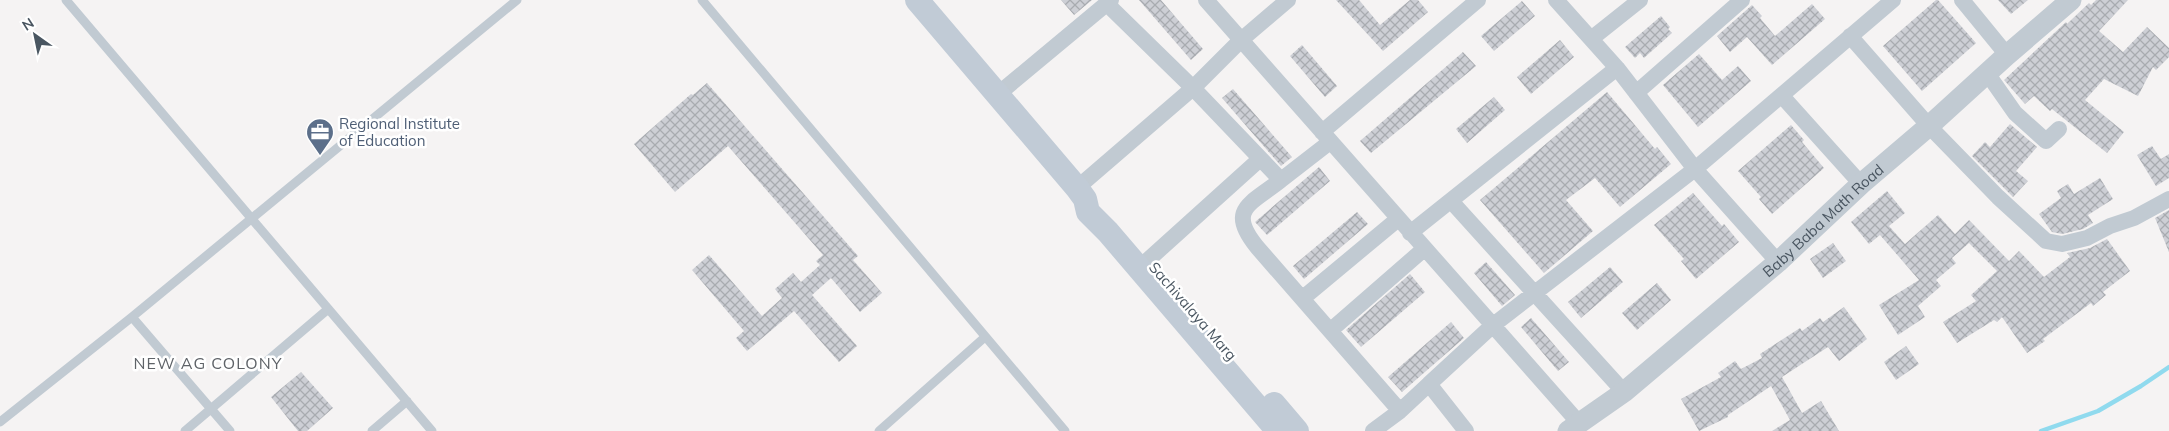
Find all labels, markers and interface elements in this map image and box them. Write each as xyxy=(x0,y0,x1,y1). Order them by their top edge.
north arrow xyxy=(10,10,60,60)
text: N xyxy=(19,14,37,35)
place label: Regional Institute of Education xyxy=(339,114,460,150)
office icon: Regional Institute of Education xyxy=(305,117,335,156)
street label: Baby Baba Math Road xyxy=(1758,160,1887,281)
street label: Sachivalaya Marg xyxy=(1145,258,1241,364)
district label: NEW AG COLONY xyxy=(134,353,282,373)

